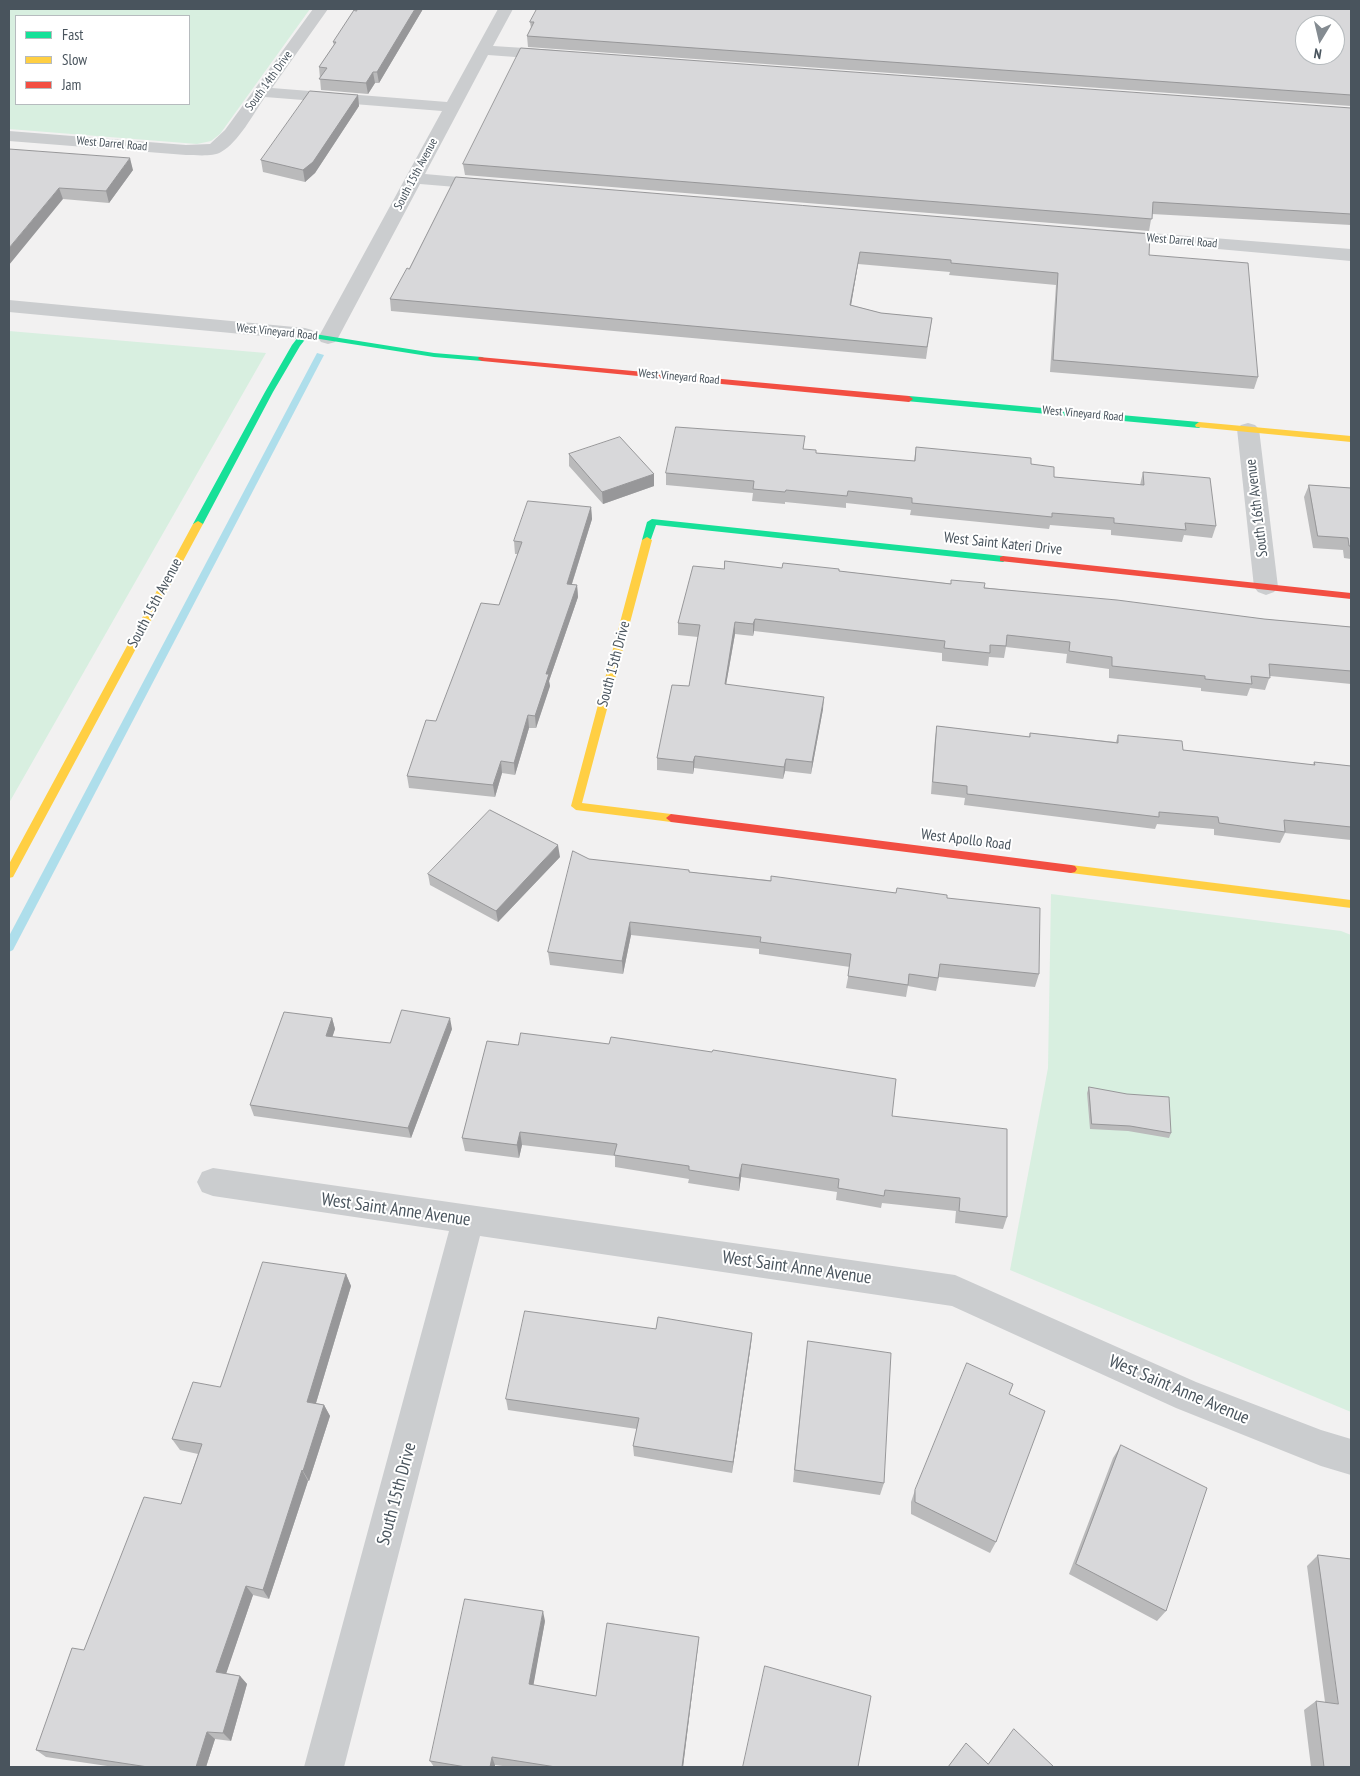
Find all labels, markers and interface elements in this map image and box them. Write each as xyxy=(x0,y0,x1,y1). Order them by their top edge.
legend xyxy=(15,15,190,105)
north arrow xyxy=(1295,15,1345,65)
text: Fast xyxy=(62,25,83,44)
text: N xyxy=(1313,44,1323,63)
street label: South 14th Drive xyxy=(242,48,296,114)
text: Slow xyxy=(62,50,87,69)
text: Jam xyxy=(62,75,81,94)
street label: West Darrel Road xyxy=(76,134,148,154)
street label: South 15th Avenue xyxy=(391,136,441,212)
street label: West Darrel Road xyxy=(1146,231,1218,251)
street label: West Vineyard Road xyxy=(236,321,318,343)
street label: West Vineyard Road xyxy=(638,366,720,388)
street label: West Vineyard Road xyxy=(1042,403,1124,425)
street label: South 16th Avenue xyxy=(1242,458,1272,558)
street label: West Saint Kateri Drive xyxy=(943,529,1063,559)
street label: South 15th Avenue xyxy=(124,555,186,651)
street label: South 15th Drive xyxy=(594,619,634,709)
street label: West Apollo Road xyxy=(920,826,1012,854)
street label: West Saint Anne Avenue xyxy=(320,1189,472,1231)
street label: West Saint Anne Avenue xyxy=(721,1247,873,1289)
street label: West Saint Anne Avenue xyxy=(1106,1351,1252,1429)
street label: South 15th Drive xyxy=(373,1440,421,1548)

